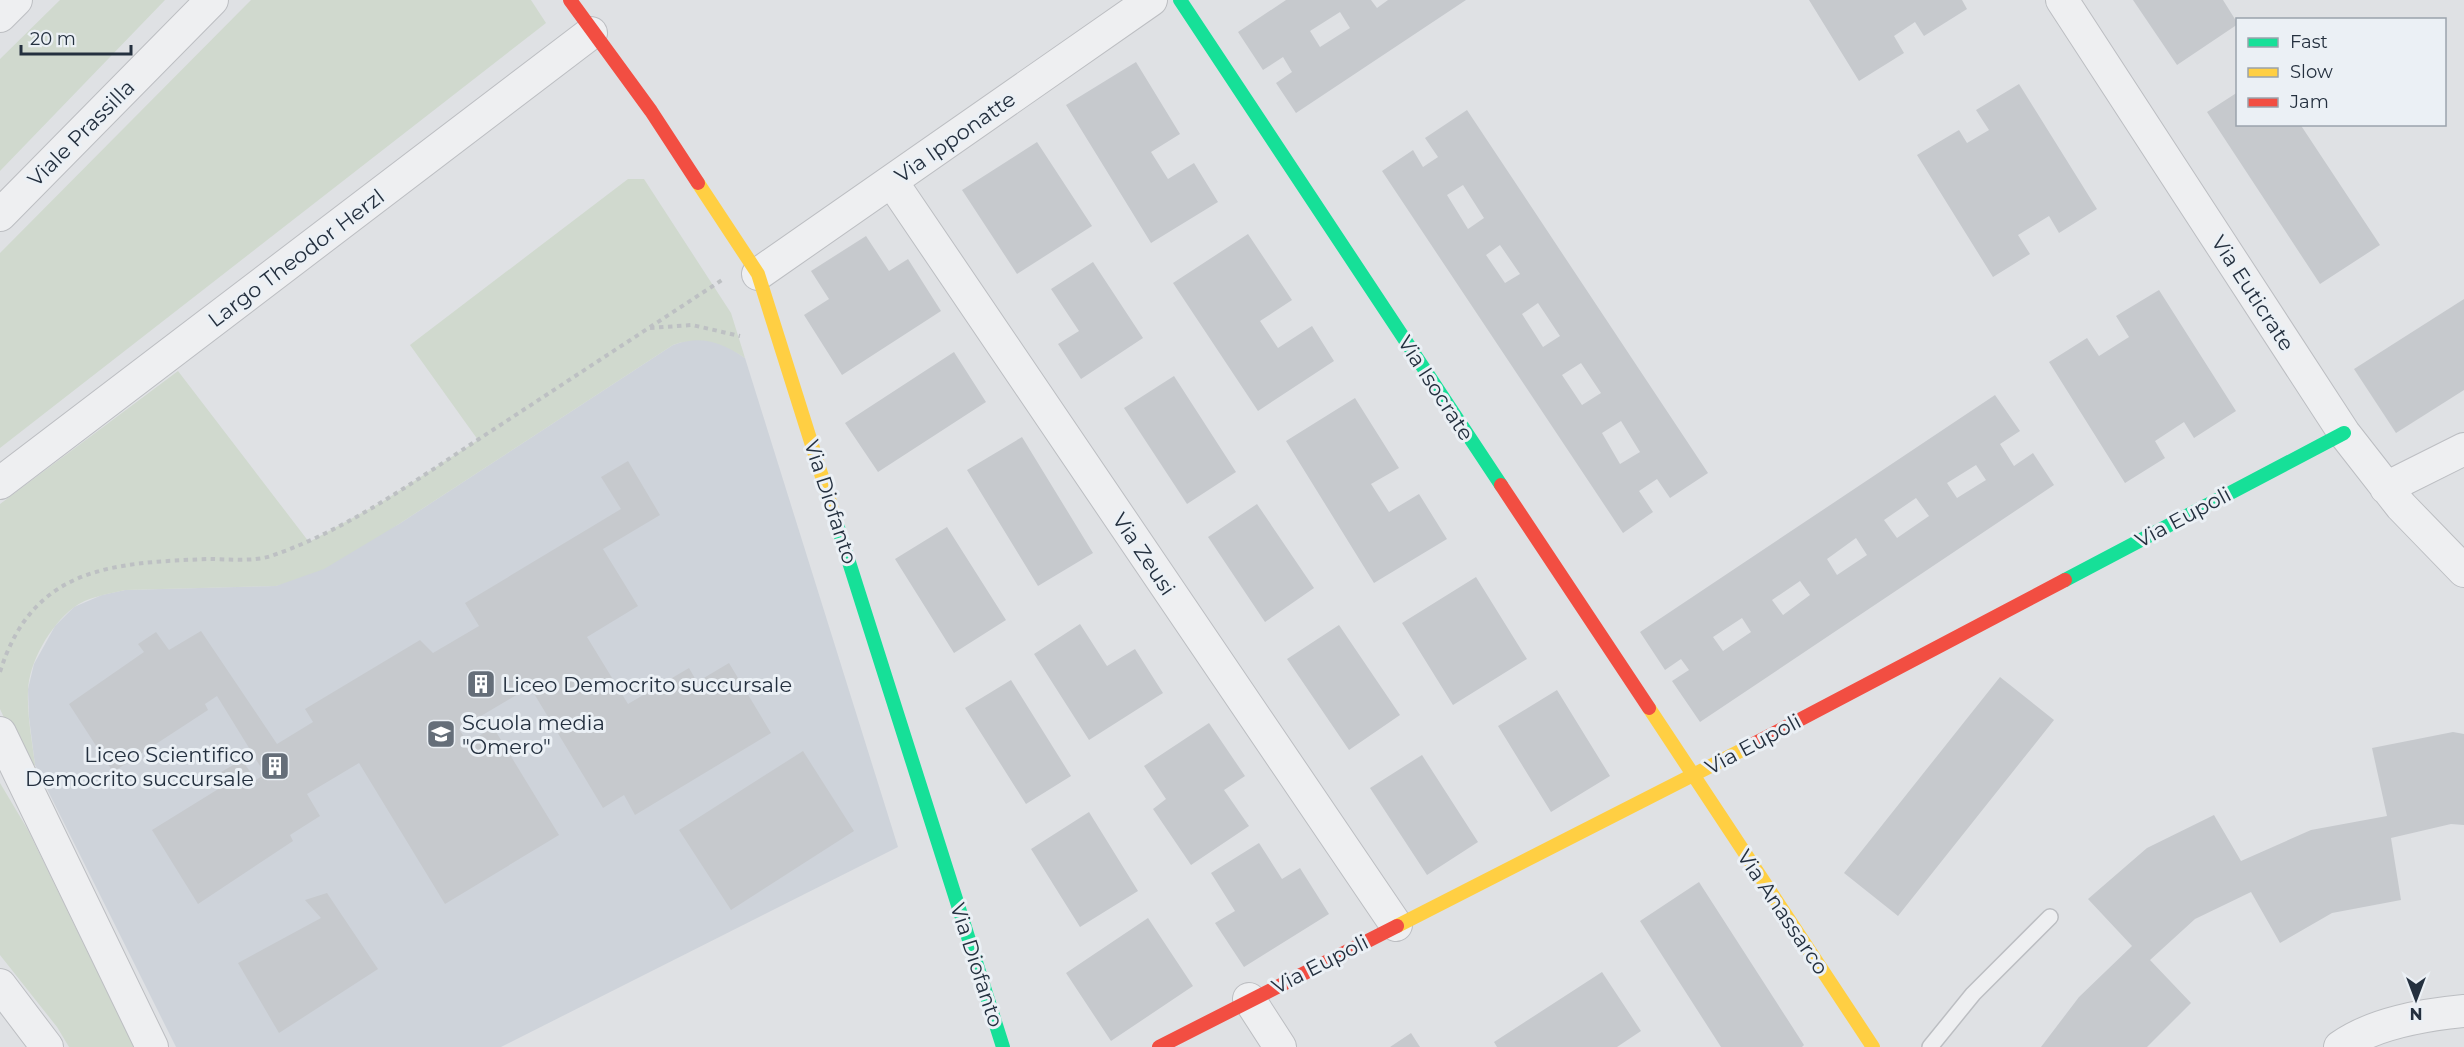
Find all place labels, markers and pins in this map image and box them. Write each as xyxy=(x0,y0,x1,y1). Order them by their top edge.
building icon: Liceo Democrito succursale xyxy=(465,668,497,700)
place label: Liceo Democrito succursale xyxy=(502,672,792,697)
place label: Scuola media "Omero" xyxy=(462,710,605,759)
school or university icon: Scuola media "Omero" xyxy=(425,718,457,750)
place label: Liceo Scientifico Democrito succursale xyxy=(25,742,254,791)
building icon: Liceo Scientifico Democrito succursale xyxy=(259,750,291,782)

